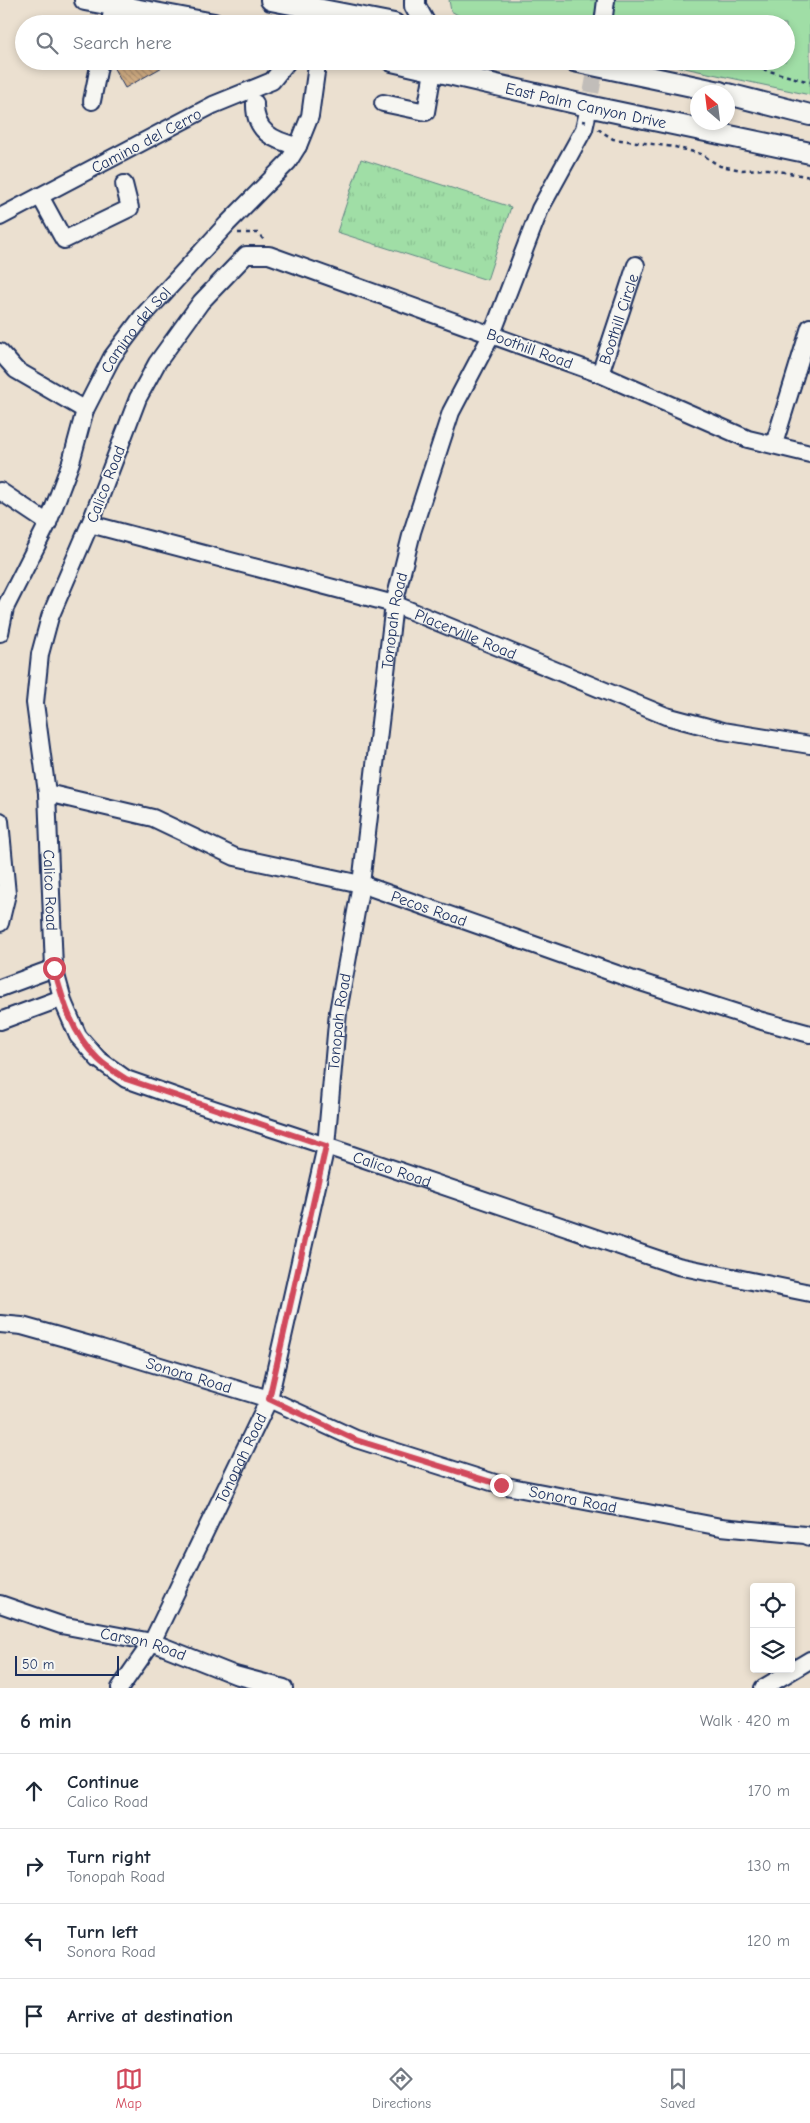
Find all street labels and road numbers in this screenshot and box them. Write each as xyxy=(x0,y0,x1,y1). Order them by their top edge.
street label: East Palm Canyon Drive xyxy=(504,79,668,132)
street label: Camino del Cerro xyxy=(88,105,205,177)
street label: Boothill Circle xyxy=(596,272,643,367)
street label: Camino del Sol xyxy=(98,284,175,376)
street label: Boothill Road xyxy=(484,325,575,373)
street label: Calico Road xyxy=(83,443,129,526)
street label: Tonopah Road xyxy=(378,571,412,670)
street label: Placerville Road xyxy=(412,606,519,663)
street label: Calico Road xyxy=(39,849,61,931)
street label: Pecos Road xyxy=(389,887,469,931)
street label: Tonopah Road xyxy=(325,972,355,1071)
street label: Calico Road xyxy=(351,1148,433,1191)
street label: Sonora Road xyxy=(143,1354,234,1397)
street label: Tonopah Road xyxy=(212,1411,271,1507)
street label: Sonora Road xyxy=(528,1483,618,1517)
street label: Carson Road xyxy=(99,1625,188,1665)

